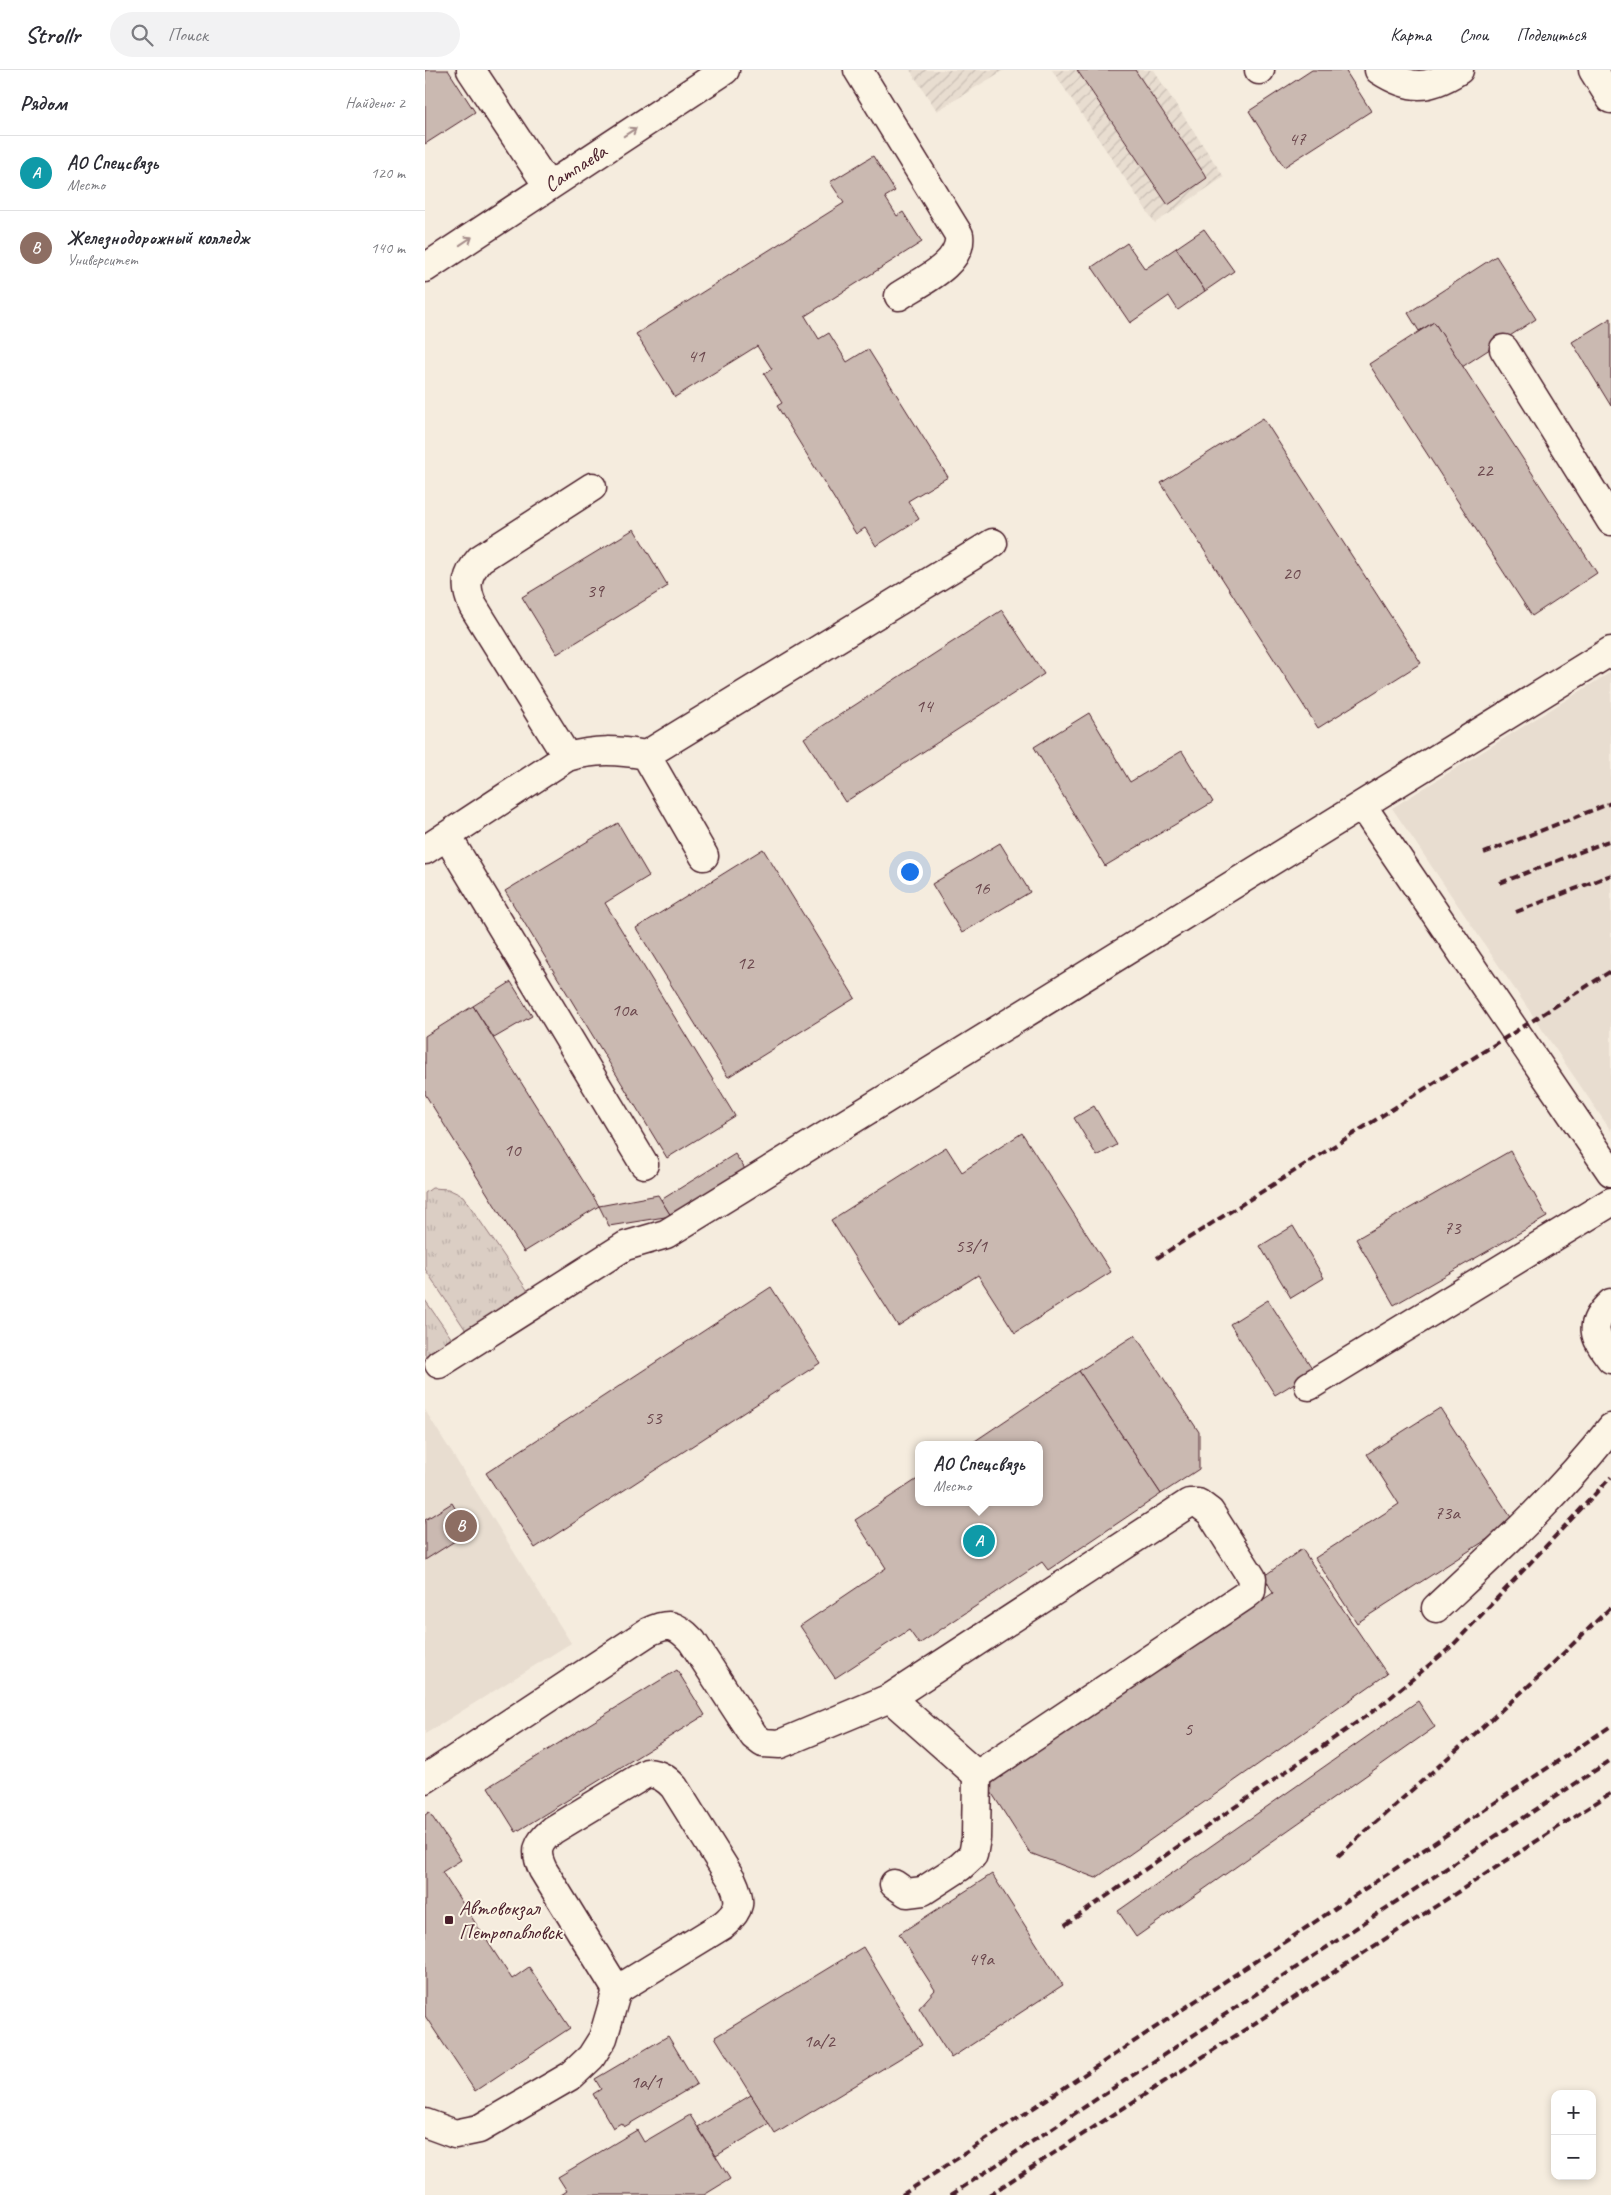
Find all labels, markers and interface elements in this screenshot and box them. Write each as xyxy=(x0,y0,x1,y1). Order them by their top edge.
search box xyxy=(110,12,460,57)
text: Strollr xyxy=(25,20,80,50)
icon: search xyxy=(128,21,156,49)
text: Поиск xyxy=(168,23,208,47)
text: Карта xyxy=(1390,24,1431,46)
text: Слои xyxy=(1459,24,1488,46)
text: Поделиться xyxy=(1516,24,1586,46)
text: Рядом xyxy=(20,90,67,116)
text: Найдено: 2 xyxy=(345,93,405,113)
one-way arrow xyxy=(623,127,637,137)
house number: 47 xyxy=(1288,127,1307,151)
street label: Сатпаева xyxy=(539,137,613,198)
text: АО Спецсвязь xyxy=(67,151,158,175)
text: A xyxy=(32,163,40,183)
text: 120 m xyxy=(371,163,405,183)
text: Место xyxy=(67,175,105,195)
text: Железнодорожный колледж xyxy=(67,226,249,250)
one-way arrow xyxy=(458,236,472,246)
text: B xyxy=(32,238,40,258)
text: 140 m xyxy=(371,238,405,258)
text: Университет xyxy=(67,250,138,270)
house number: 41 xyxy=(687,344,706,368)
house number: 22 xyxy=(1475,458,1494,482)
house number: 20 xyxy=(1282,561,1301,585)
house number: 39 xyxy=(586,579,605,603)
house number: 14 xyxy=(915,694,935,718)
your location xyxy=(897,859,923,885)
house number: 16 xyxy=(972,876,991,900)
house number: 12 xyxy=(736,951,755,975)
house number: 10а xyxy=(611,998,638,1022)
house number: 10 xyxy=(503,1138,522,1162)
house number: 73 xyxy=(1443,1216,1462,1240)
house number: 53/1 xyxy=(955,1234,988,1258)
house number: 53 xyxy=(644,1406,663,1430)
popup xyxy=(915,1441,1043,1506)
text: АО Спецсвязь xyxy=(933,1452,1025,1476)
text: Место xyxy=(933,1476,971,1496)
house number: 73а xyxy=(1434,1501,1461,1525)
pin: B xyxy=(445,1507,477,1545)
pin: A xyxy=(963,1522,995,1560)
house number: 5 xyxy=(1184,1717,1194,1741)
place label: Автовокзал Петропавловск xyxy=(459,1895,564,1945)
marker: Автовокзал Петропавловск xyxy=(443,1914,455,1926)
house number: 49а xyxy=(968,1947,995,1971)
house number: 1а/2 xyxy=(803,2029,836,2053)
house number: 1а/1 xyxy=(630,2070,663,2094)
map controls xyxy=(1551,2090,1596,2180)
button: + xyxy=(1551,2090,1596,2135)
button: − xyxy=(1551,2135,1596,2180)

